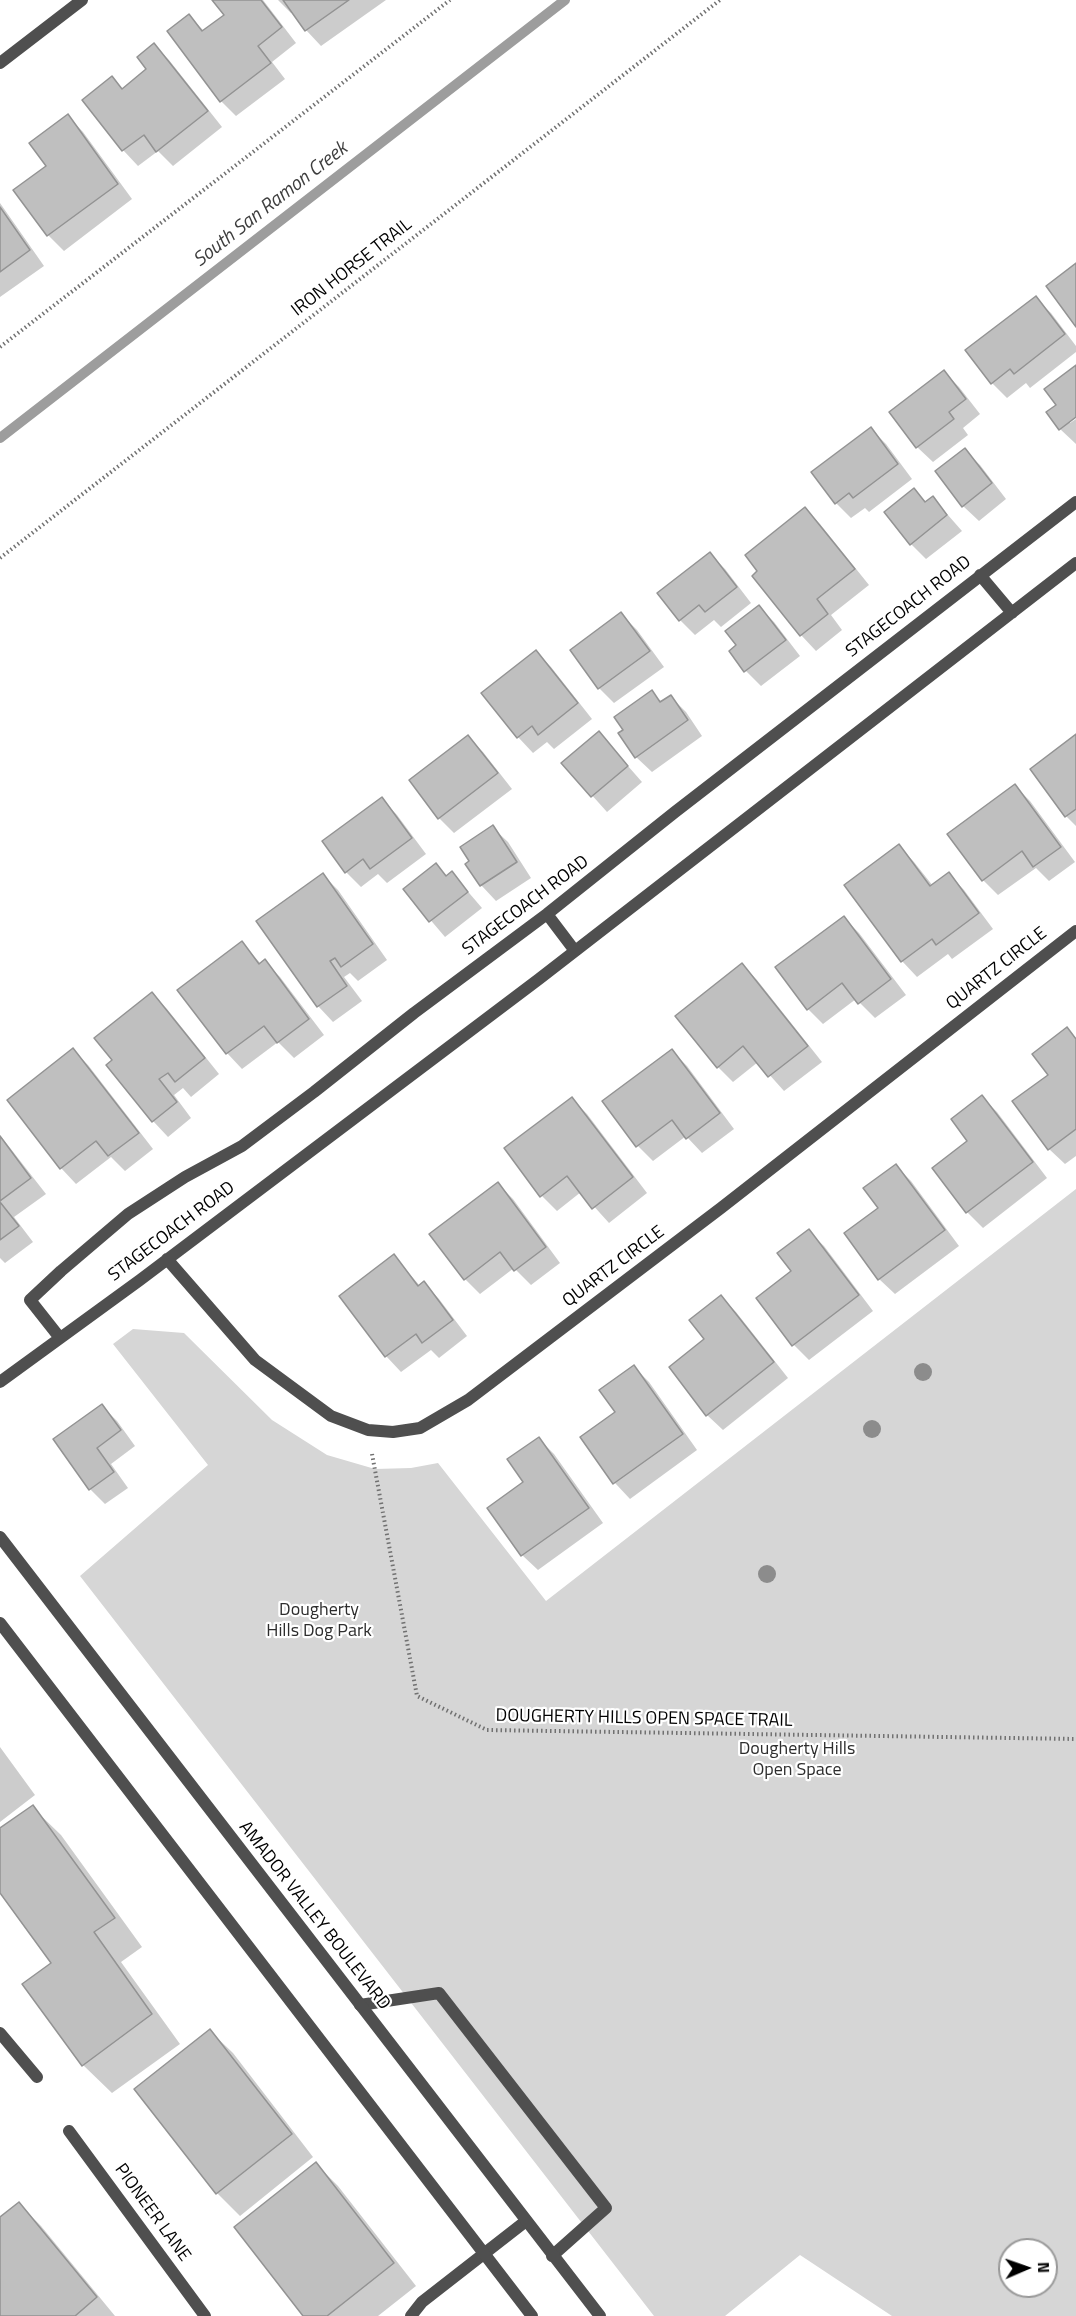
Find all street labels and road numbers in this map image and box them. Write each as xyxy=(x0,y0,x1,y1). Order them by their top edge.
street label: IRON HORSE TRAIL xyxy=(288,214,416,322)
street label: STAGECOACH ROAD xyxy=(842,552,976,662)
street label: STAGECOACH ROAD xyxy=(459,851,593,961)
street label: QUARTZ CIRCLE xyxy=(942,923,1052,1015)
street label: STAGECOACH ROAD xyxy=(105,1177,239,1287)
street label: QUARTZ CIRCLE xyxy=(559,1222,669,1312)
street label: DOUGHERTY HILLS OPEN SPACE TRAIL xyxy=(495,1706,793,1732)
street label: AMADOR VALLEY BOULEVARD xyxy=(234,1817,394,2015)
street label: PIONEER LANE xyxy=(109,2160,195,2266)

